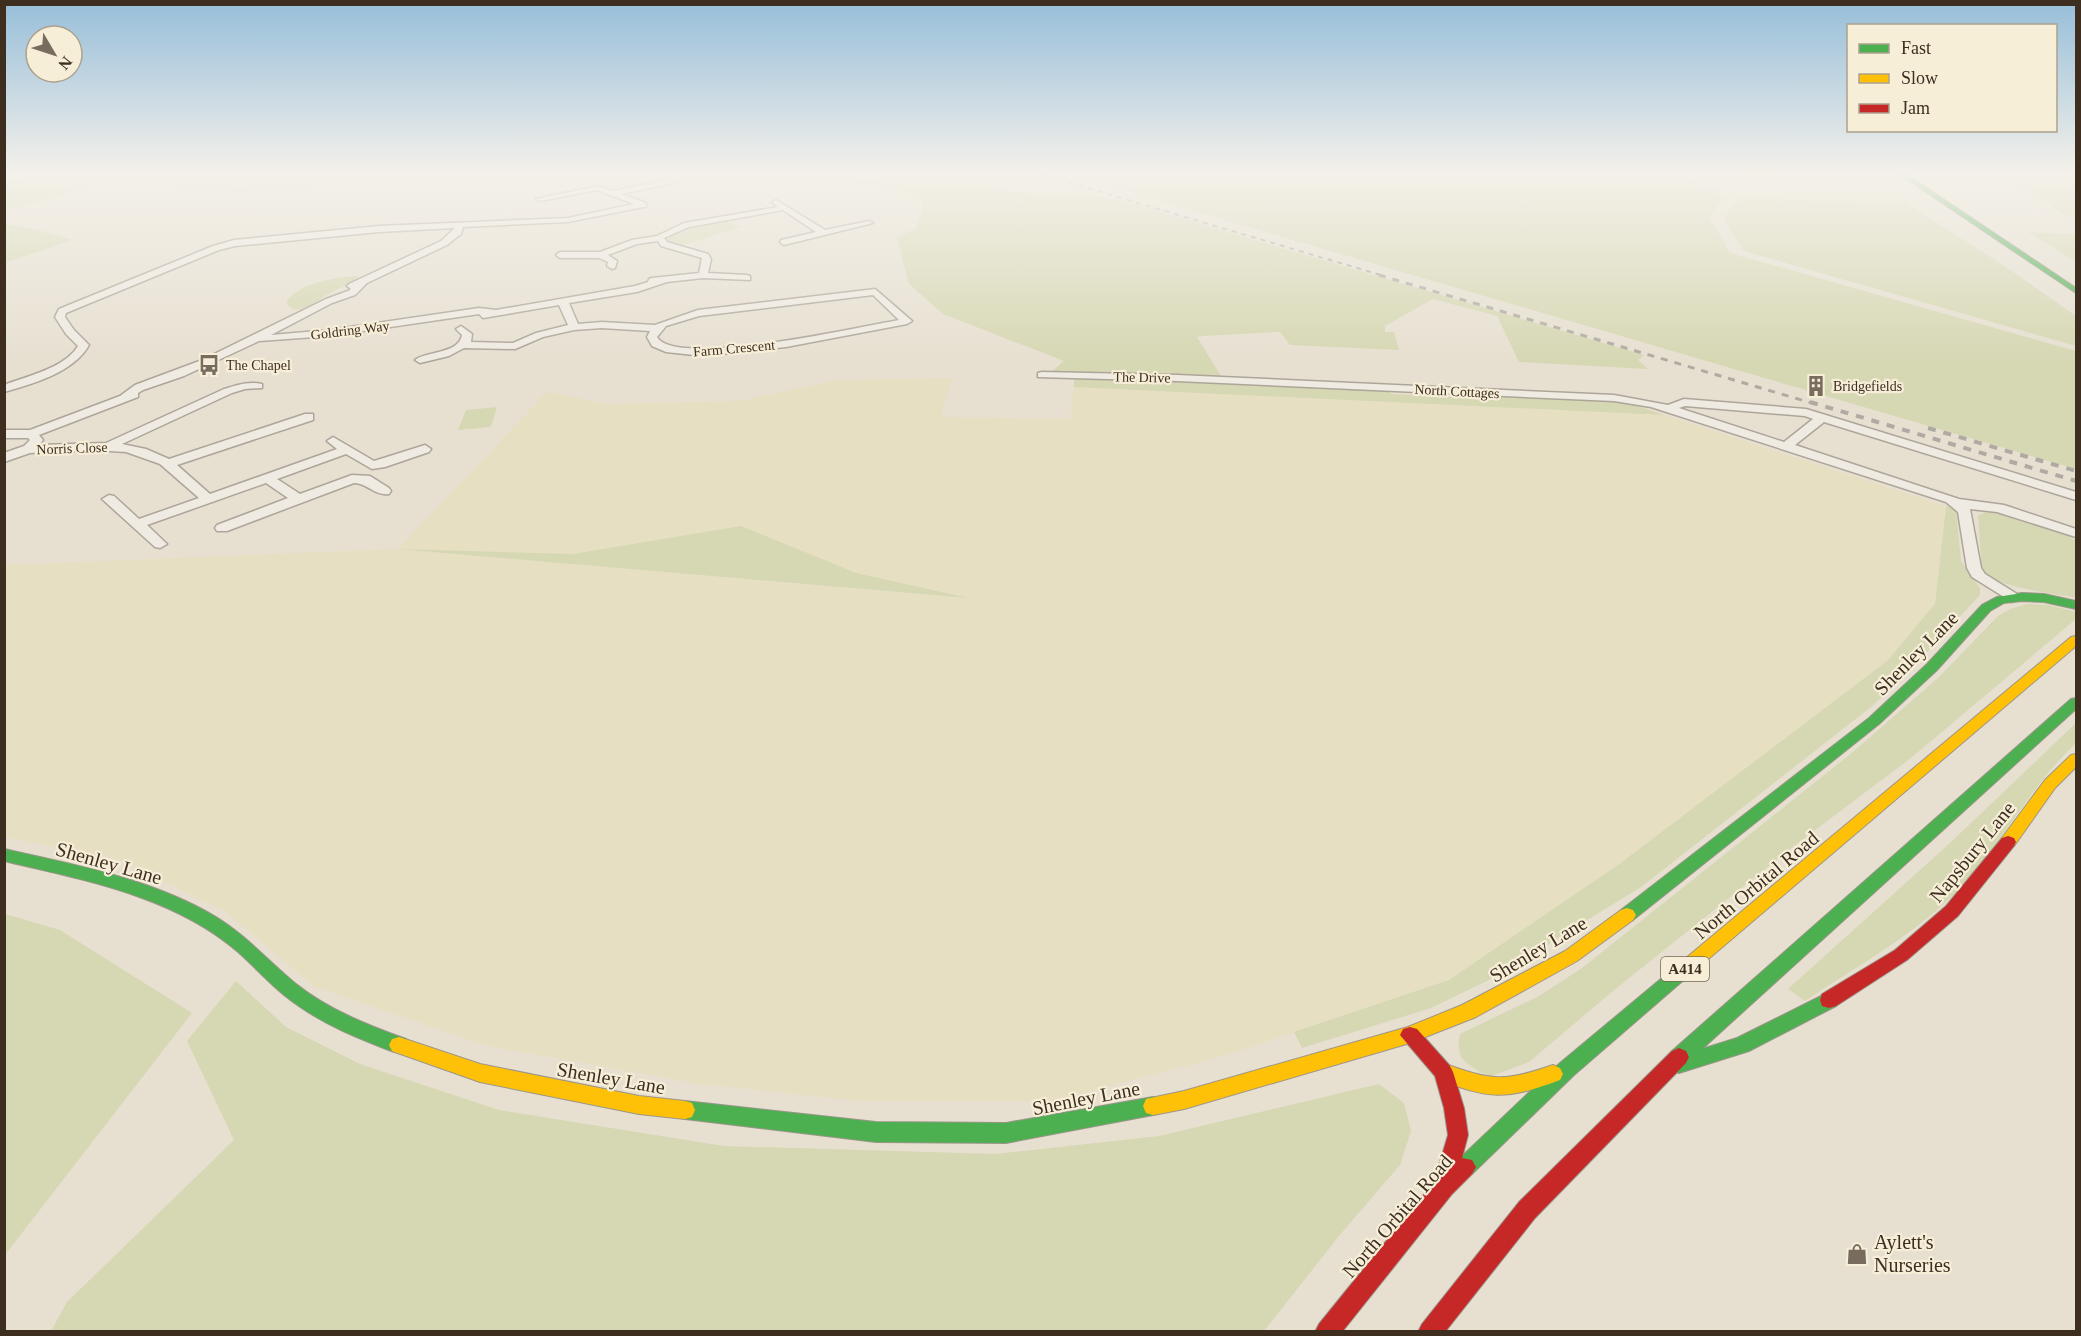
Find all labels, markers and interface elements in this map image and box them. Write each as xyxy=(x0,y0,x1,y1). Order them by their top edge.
north arrow xyxy=(24,24,84,84)
legend xyxy=(1847,24,2057,132)
text: Fast xyxy=(1901,38,1931,58)
text: N xyxy=(55,53,76,73)
text: Slow xyxy=(1901,68,1938,88)
text: Jam xyxy=(1901,98,1930,118)
street label: Goldring Way xyxy=(310,318,390,343)
street label: Farm Crescent xyxy=(693,337,776,360)
bus stop icon: The Chapel xyxy=(197,353,221,377)
place label: The Chapel xyxy=(226,358,291,373)
street label: The Drive xyxy=(1113,370,1171,385)
building icon: Bridgefields xyxy=(1804,374,1828,398)
place label: Bridgefields xyxy=(1833,379,1902,394)
street label: North Cottages xyxy=(1414,382,1500,401)
street label: Norris Close xyxy=(36,440,108,457)
street label: Shenley Lane xyxy=(1870,606,1963,700)
street label: Napsbury Lane xyxy=(1925,797,2020,907)
street label: North Orbital Road xyxy=(1689,827,1823,943)
street label: Shenley Lane xyxy=(53,837,165,890)
street label: Shenley Lane xyxy=(1485,911,1591,987)
road number: A414 xyxy=(1661,957,1709,981)
street label: Shenley Lane xyxy=(555,1058,667,1099)
street label: Shenley Lane xyxy=(1030,1077,1142,1120)
street label: North Orbital Road xyxy=(1338,1150,1456,1282)
place label: Aylett's Nurseries xyxy=(1874,1231,1951,1276)
shop icon: Aylett's Nurseries xyxy=(1845,1242,1869,1266)

